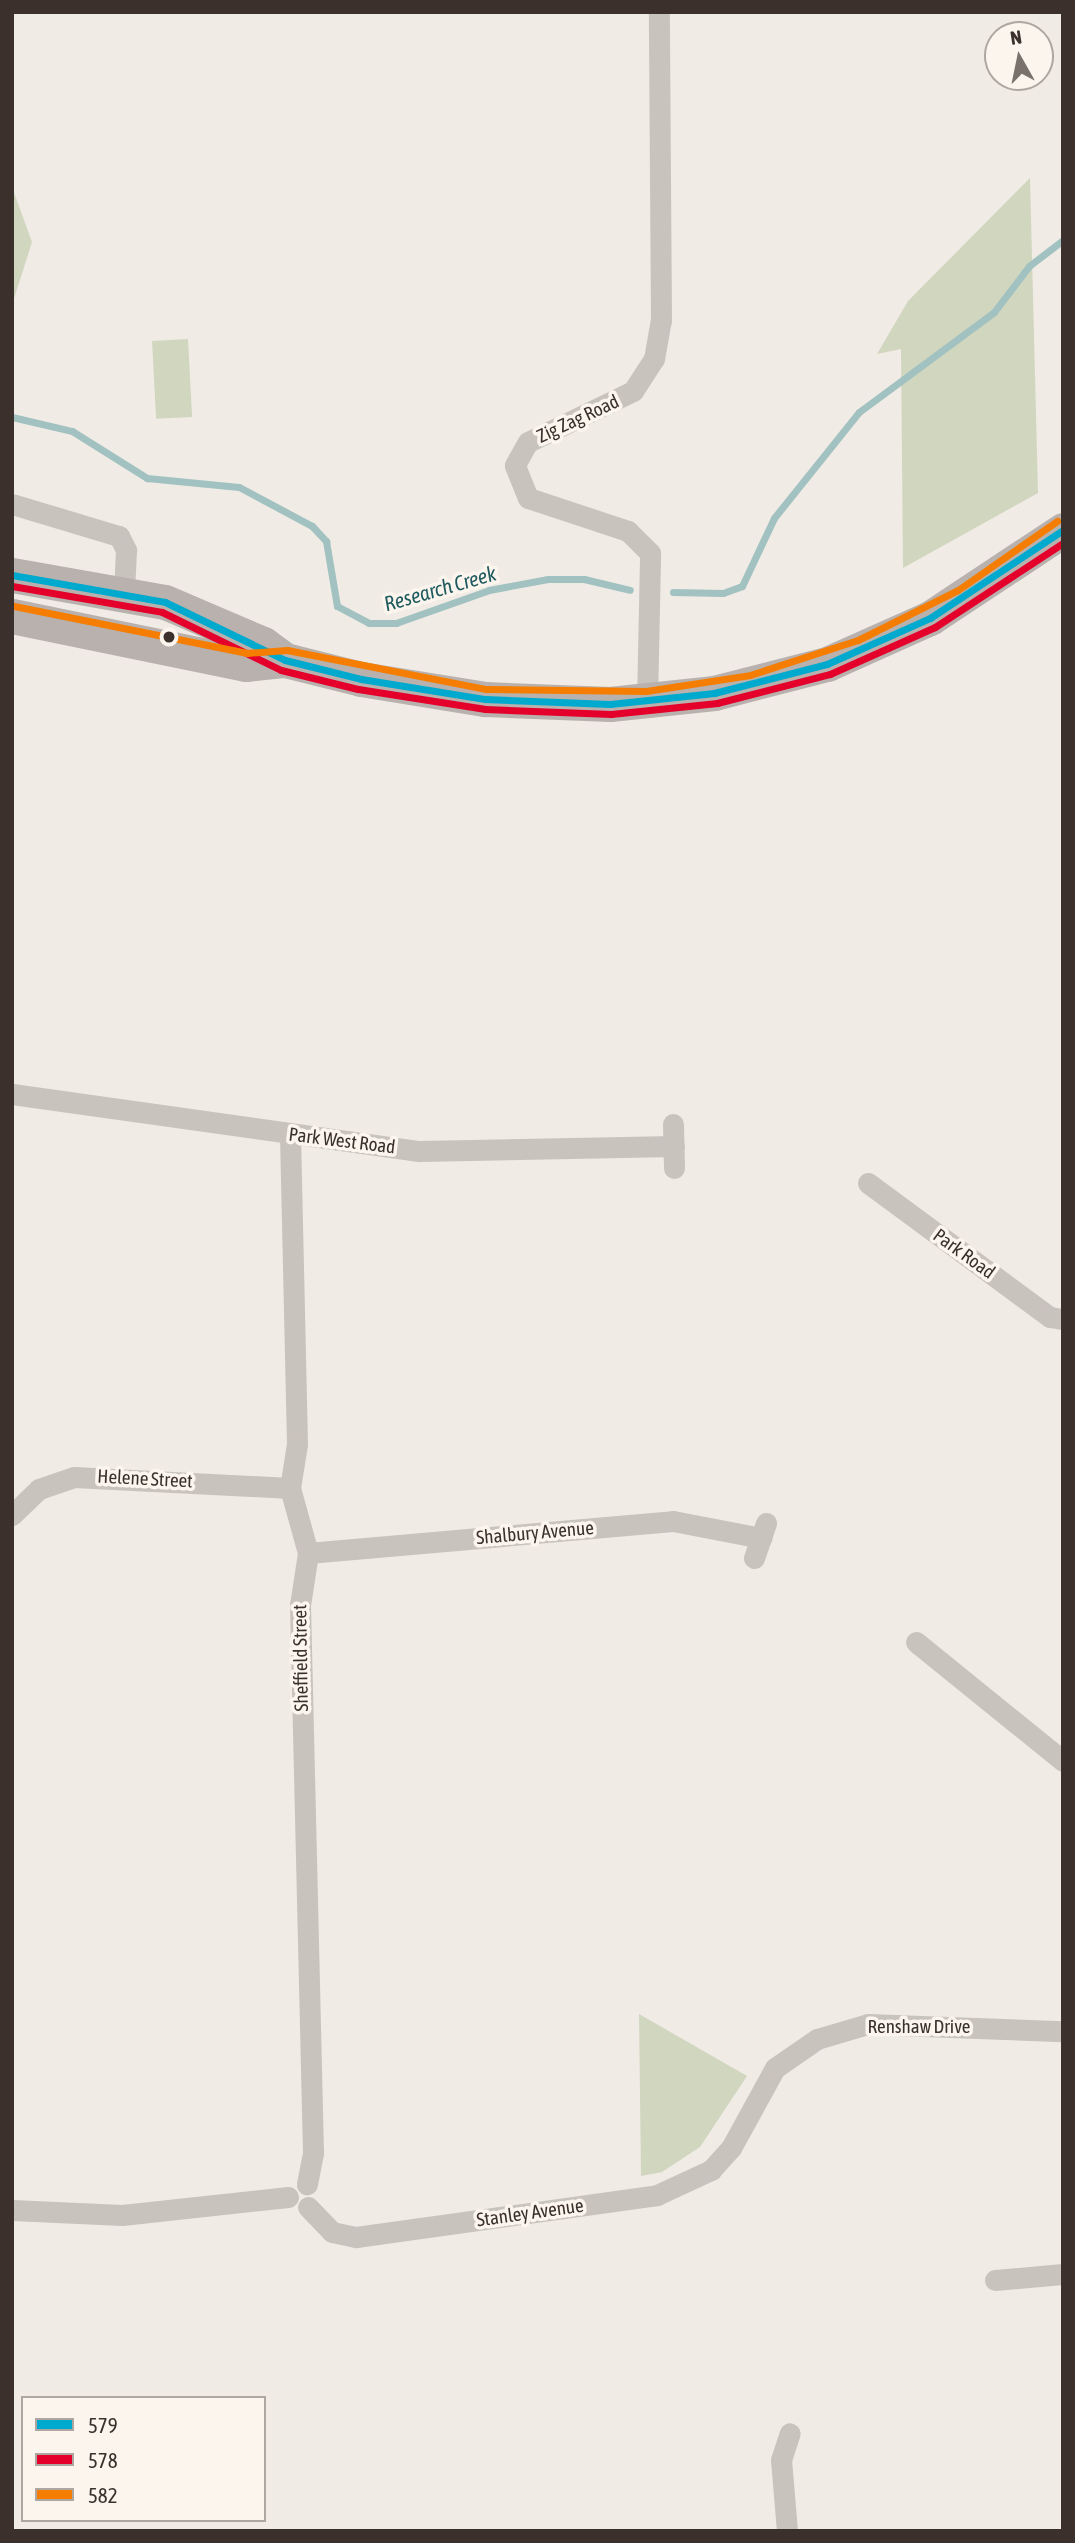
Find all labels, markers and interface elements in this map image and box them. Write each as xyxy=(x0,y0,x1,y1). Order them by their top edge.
north arrow xyxy=(984,21,1054,91)
text: N xyxy=(1009,25,1023,49)
street label: Zig Zag Road xyxy=(533,390,623,448)
water label: Research Creek xyxy=(381,560,499,616)
unlabelled marker xyxy=(162,630,176,644)
street label: Park West Road xyxy=(287,1123,397,1159)
street label: Park Road xyxy=(929,1224,999,1284)
street label: Helene Street xyxy=(97,1465,193,1493)
street label: Shalbury Avenue xyxy=(475,1517,595,1549)
street label: Sheffield Street xyxy=(289,1604,313,1712)
street label: Renshaw Drive xyxy=(868,2016,970,2038)
street label: Stanley Avenue xyxy=(475,2194,585,2232)
legend xyxy=(21,2396,266,2522)
text: 579 xyxy=(88,2413,118,2437)
text: 578 xyxy=(88,2448,118,2472)
text: 582 xyxy=(88,2483,118,2507)

